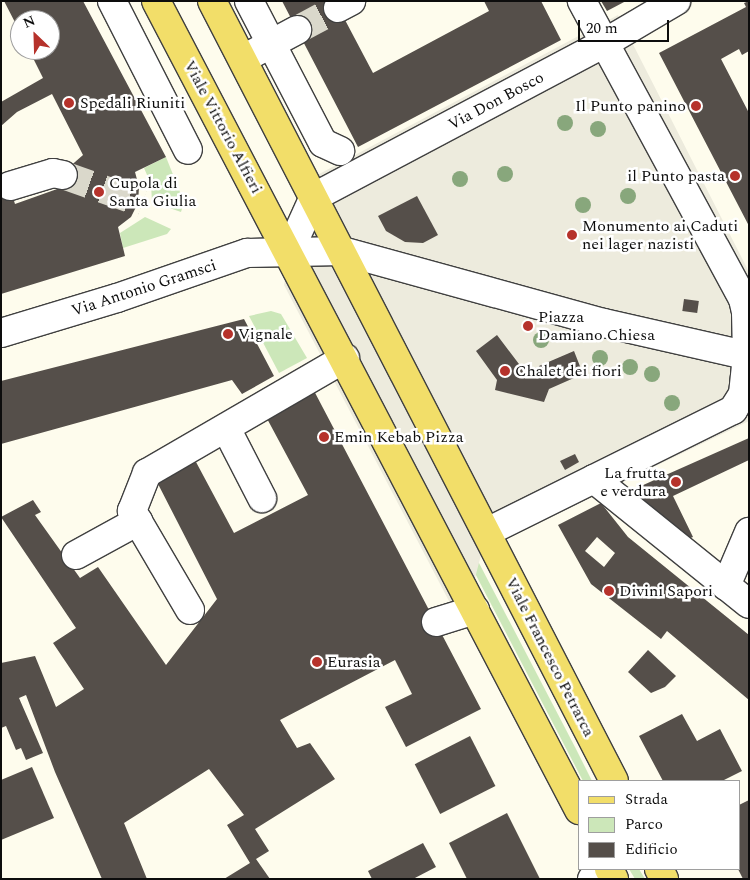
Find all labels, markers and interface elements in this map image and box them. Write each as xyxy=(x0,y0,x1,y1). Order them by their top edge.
north arrow xyxy=(10,10,60,60)
text: N xyxy=(20,10,39,34)
scale bar xyxy=(580,10,671,42)
text: 20 m xyxy=(586,17,618,40)
street label: Viale Vittorio Alfieri xyxy=(180,57,266,197)
street label: Via Don Bosco xyxy=(445,68,547,134)
place label: Spedali Riuniti xyxy=(80,93,185,113)
marker: Spedali Riuniti xyxy=(62,96,76,110)
place label: Il Punto panino xyxy=(575,96,686,116)
marker: Il Punto panino xyxy=(690,100,702,112)
place label: il Punto pasta xyxy=(627,166,725,186)
marker: il Punto pasta xyxy=(729,170,741,182)
place label: Cupola di Santa Giulia xyxy=(109,173,196,211)
marker: Cupola di Santa Giulia xyxy=(93,186,105,198)
place label: Monumento ai Caduti nei lager nazisti xyxy=(582,216,738,254)
marker: Monumento ai Caduti nei lager nazisti xyxy=(566,229,578,241)
street label: Via Antonio Gramsci xyxy=(69,256,219,320)
place label: Piazza Damiano Chiesa xyxy=(538,307,655,345)
marker: Piazza Damiano Chiesa xyxy=(522,320,534,332)
place label: Vignale xyxy=(238,324,293,344)
marker: Vignale xyxy=(222,328,234,340)
place label: Chalet dei fiori xyxy=(515,361,622,381)
marker: Chalet dei fiori xyxy=(499,365,511,377)
place label: Emin Kebab Pizza xyxy=(334,427,464,447)
marker: Emin Kebab Pizza xyxy=(318,431,330,443)
place label: La frutta e verdura xyxy=(600,463,666,501)
marker: La frutta e verdura xyxy=(670,476,682,488)
street label: Viale Francesco Petrarca xyxy=(501,574,599,740)
place label: Divini Sapori xyxy=(619,581,713,601)
marker: Divini Sapori xyxy=(603,585,615,597)
place label: Eurasia xyxy=(327,652,380,672)
marker: Eurasia xyxy=(311,656,323,668)
legend xyxy=(578,780,740,870)
text: Strada xyxy=(625,788,668,811)
text: Parco xyxy=(625,813,663,836)
text: Edificio xyxy=(625,838,678,861)

